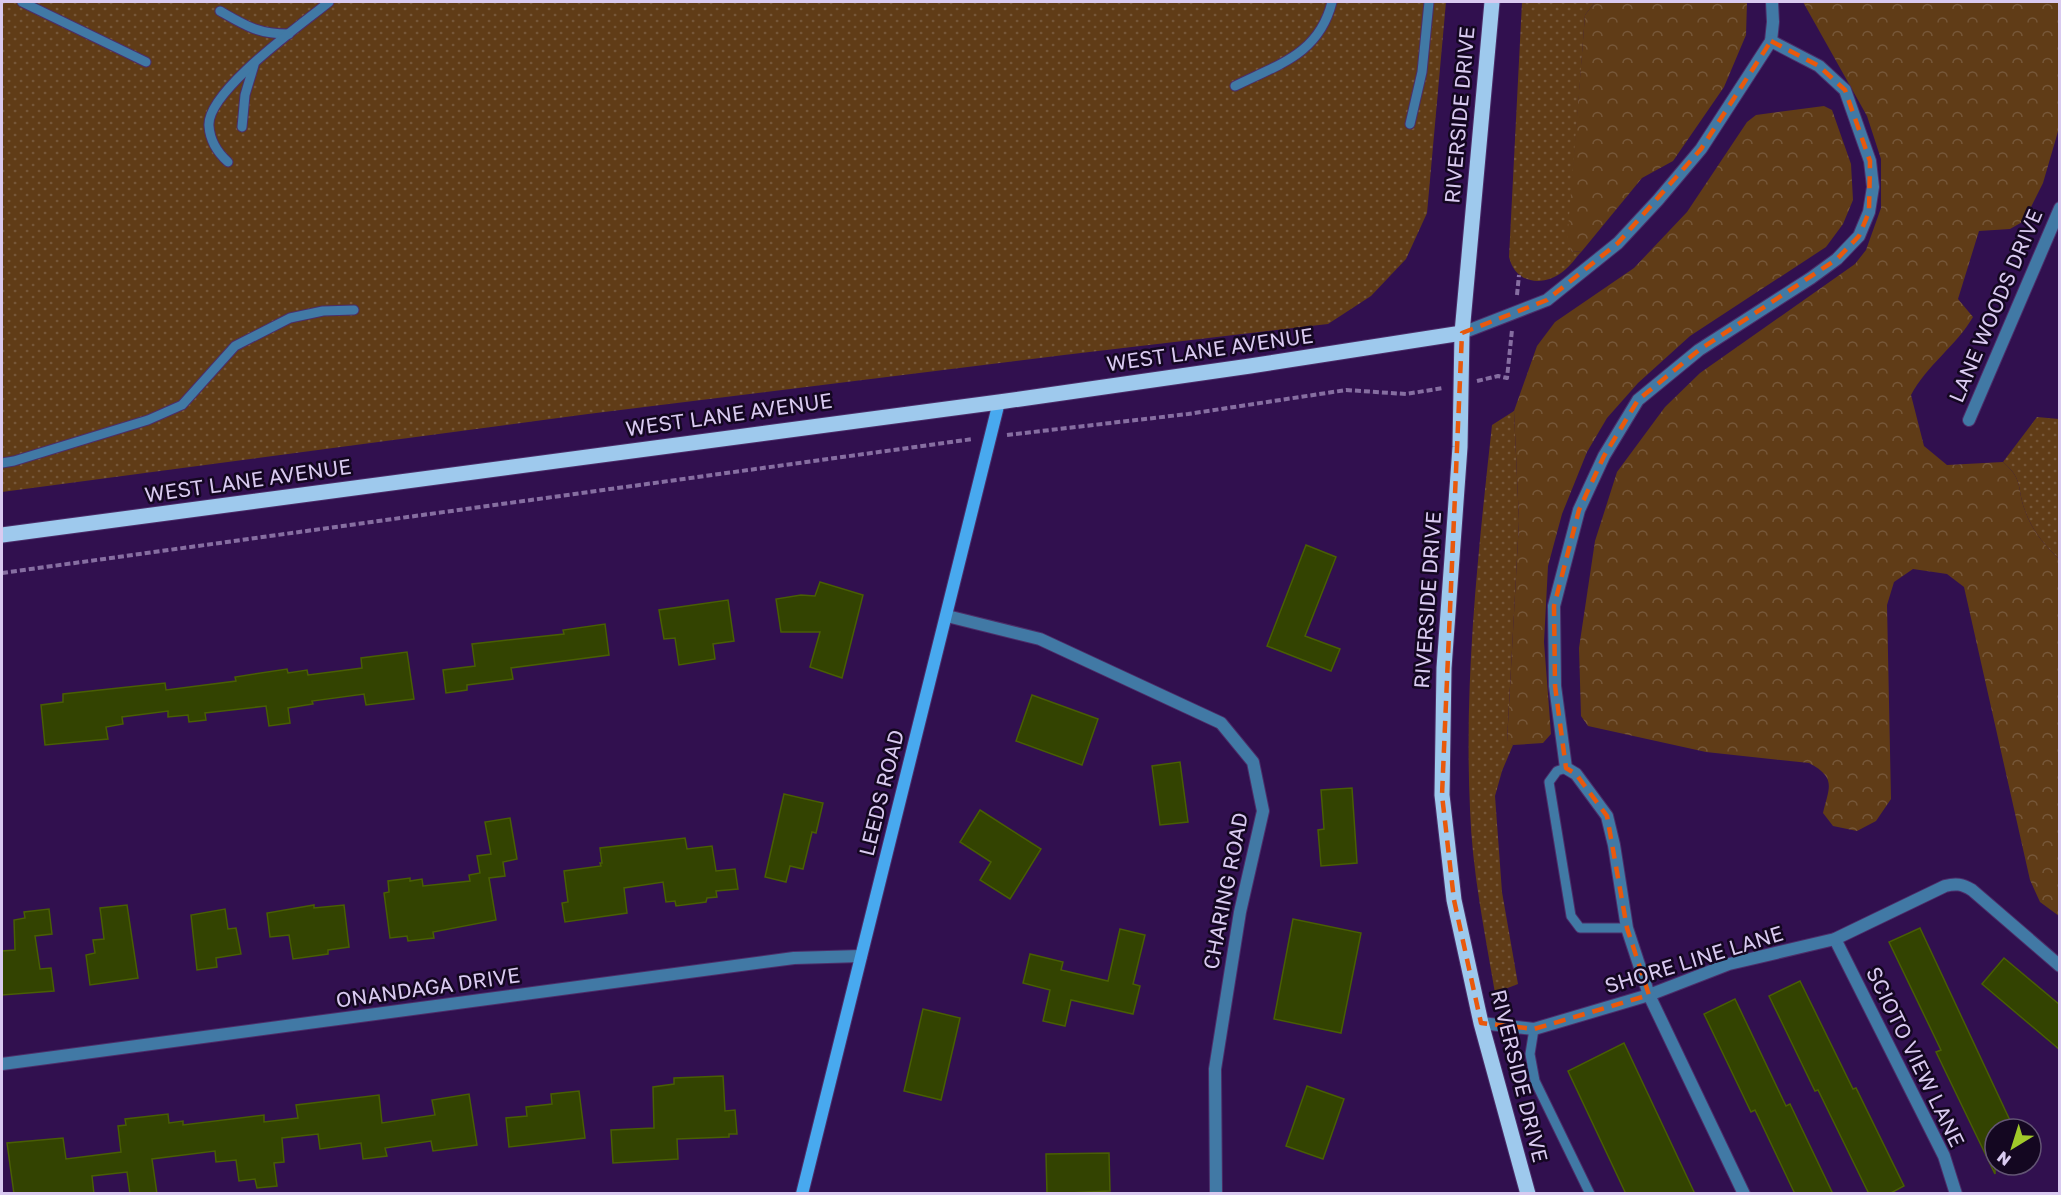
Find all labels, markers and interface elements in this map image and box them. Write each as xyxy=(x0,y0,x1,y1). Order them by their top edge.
street label: RIVERSIDE DRIVE xyxy=(1438,25,1480,204)
street label: LANE WOODS DRIVE xyxy=(1943,205,2048,406)
street label: WEST LANE AVENUE xyxy=(1105,322,1315,376)
street label: WEST LANE AVENUE xyxy=(624,387,834,441)
street label: WEST LANE AVENUE xyxy=(143,453,353,507)
street label: RIVERSIDE DRIVE xyxy=(1408,511,1446,689)
street label: LEEDS ROAD xyxy=(853,727,909,859)
street label: CHARING ROAD xyxy=(1197,810,1253,972)
street label: SHORE LINE LANE xyxy=(1601,920,1786,999)
street label: ONANDAGA DRIVE xyxy=(334,961,522,1013)
street label: SCIOTO VIEW LANE xyxy=(1861,962,1971,1151)
street label: RIVERSIDE DRIVE xyxy=(1486,987,1554,1165)
north arrow xyxy=(1983,1117,2043,1177)
text: N xyxy=(1993,1147,2015,1170)

